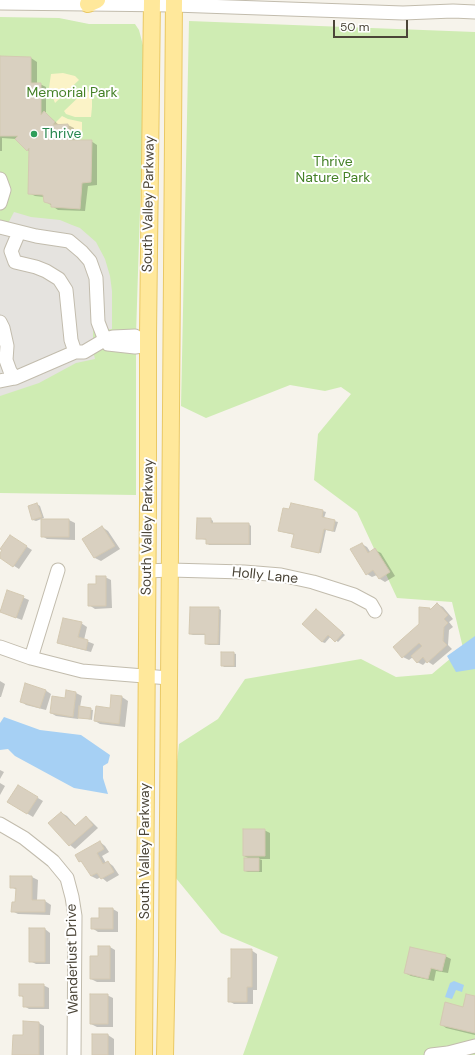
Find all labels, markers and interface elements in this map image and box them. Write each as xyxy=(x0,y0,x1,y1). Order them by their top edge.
scale bar xyxy=(335,12,410,38)
text: 50 m xyxy=(340,19,369,35)
park label: Memorial Park xyxy=(26,85,118,101)
place label: Thrive xyxy=(42,126,81,142)
marker: Thrive xyxy=(29,129,39,139)
street label: South Valley Parkway xyxy=(139,136,159,272)
park label: Thrive Nature Park xyxy=(296,154,370,186)
street label: South Valley Parkway xyxy=(138,459,158,595)
street label: Holly Lane xyxy=(231,564,299,588)
street label: South Valley Parkway xyxy=(137,783,153,919)
street label: Wanderlust Drive xyxy=(64,904,82,1014)

